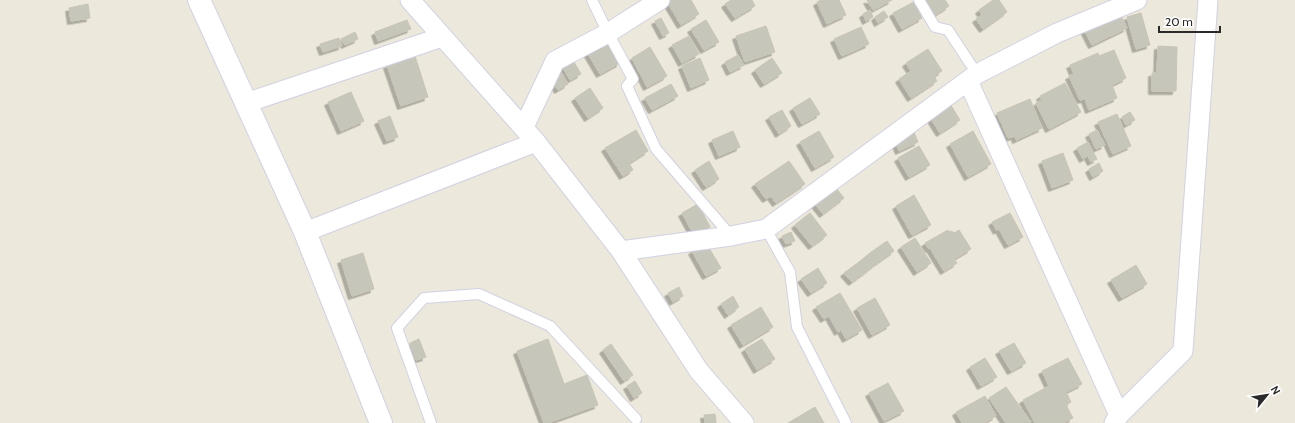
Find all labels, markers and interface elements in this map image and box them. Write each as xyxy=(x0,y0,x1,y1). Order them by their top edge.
scale bar xyxy=(1159,8,1220,34)
text: 20 m xyxy=(1165,14,1193,29)
north arrow xyxy=(1247,375,1287,415)
text: N xyxy=(1268,383,1284,397)

